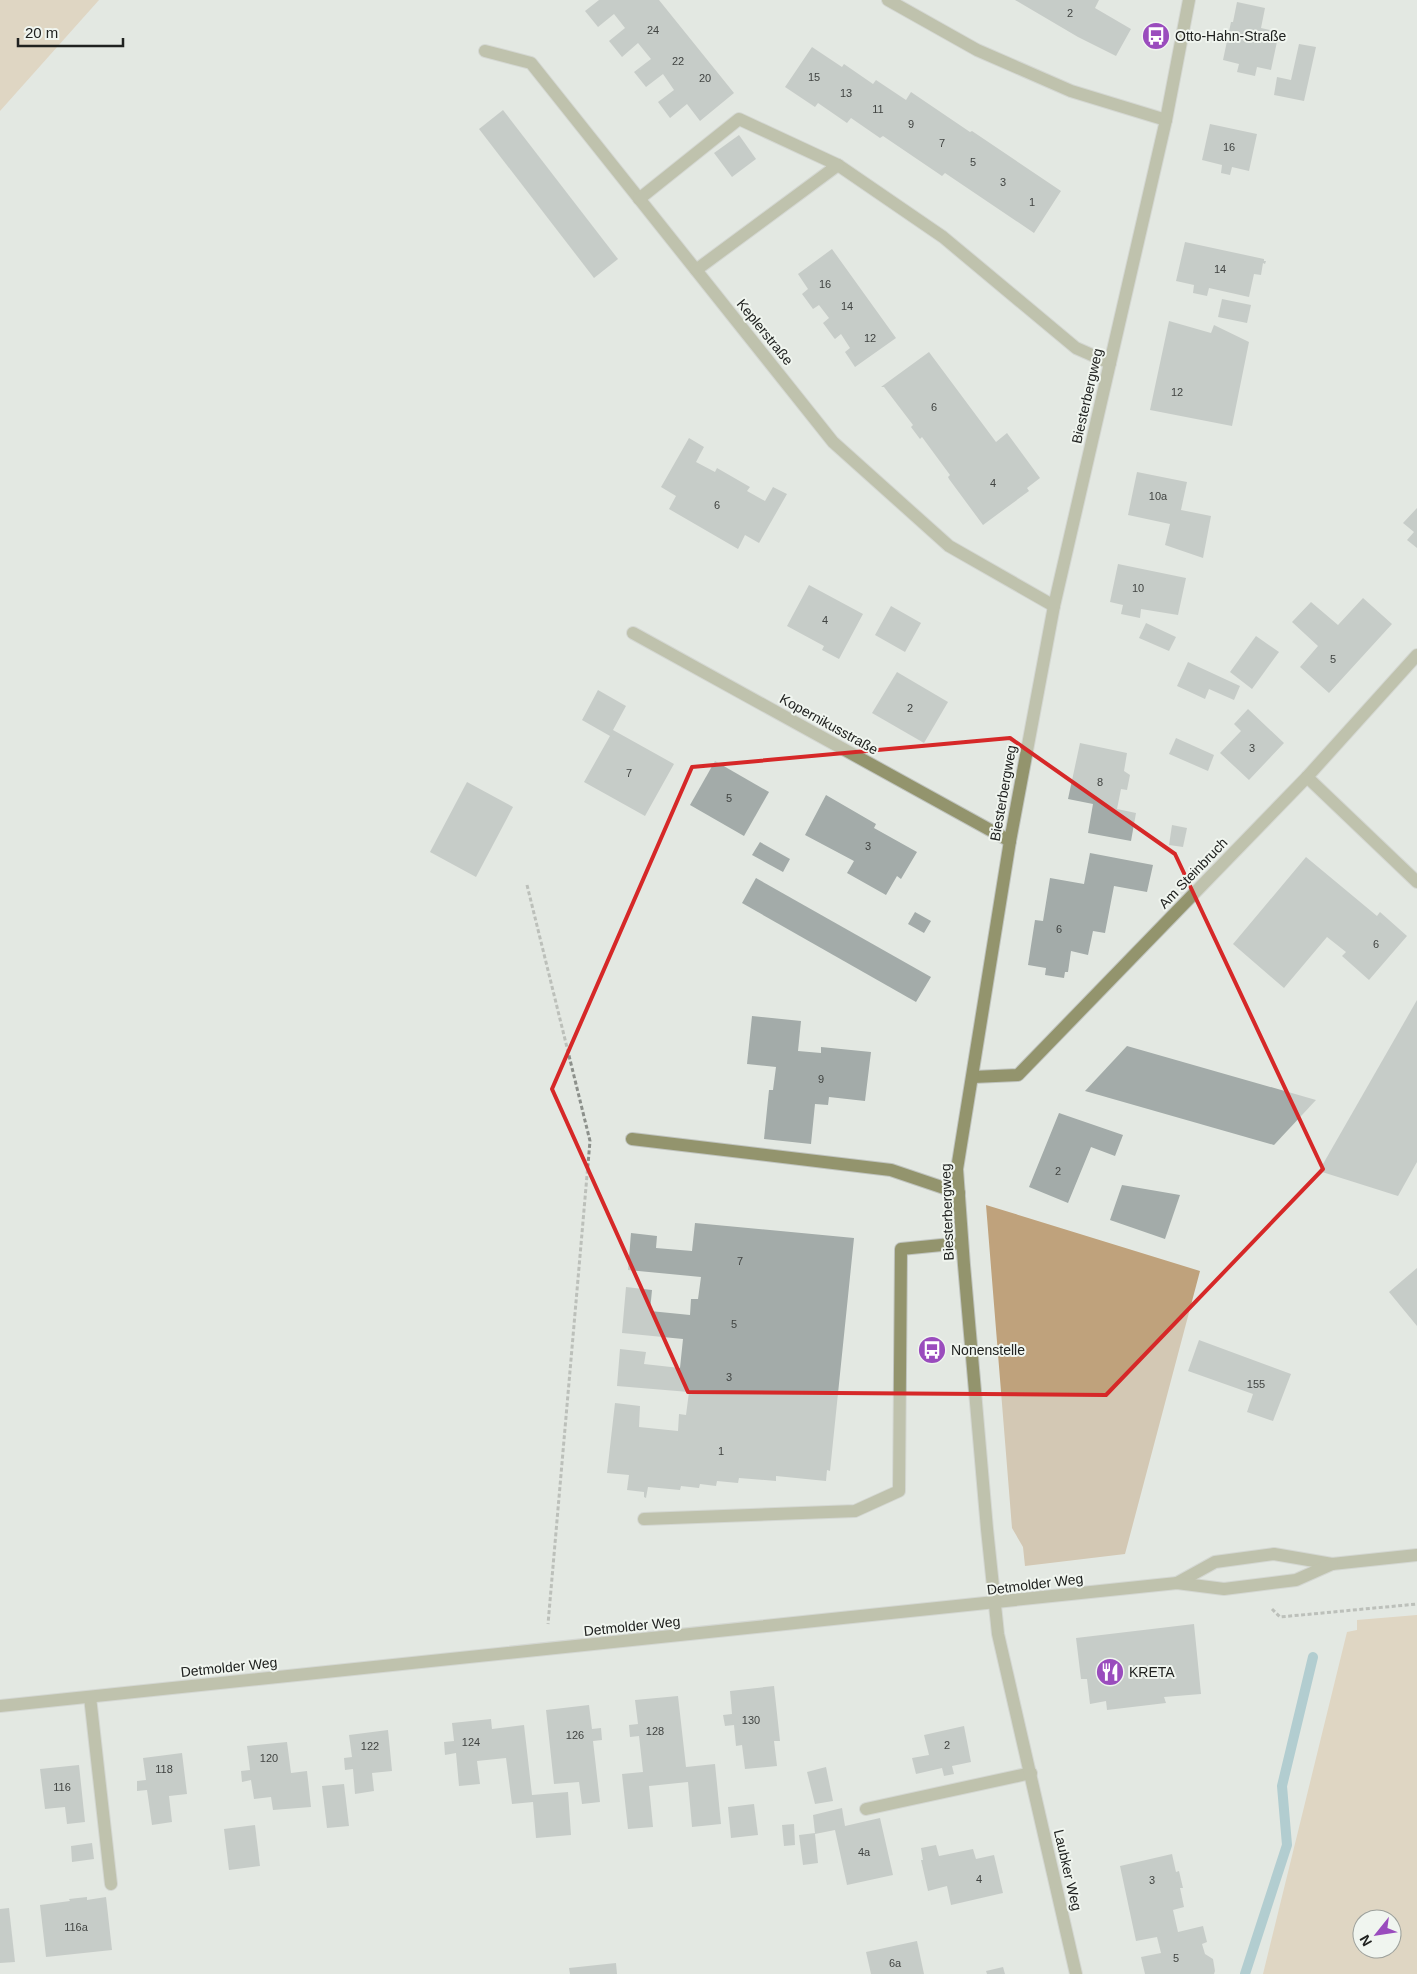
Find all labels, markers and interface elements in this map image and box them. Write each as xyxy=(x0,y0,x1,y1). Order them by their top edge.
house number: 2 xyxy=(1067,7,1073,19)
scale bar xyxy=(18,15,122,47)
bus stop icon: Otto-Hahn-Straße xyxy=(1141,21,1171,51)
text: 20 m xyxy=(25,24,58,41)
house number: 24 xyxy=(647,24,659,36)
place label: Otto-Hahn-Straße xyxy=(1175,28,1286,44)
house number: 22 xyxy=(672,55,684,67)
house number: 15 xyxy=(808,71,820,83)
house number: 20 xyxy=(699,72,711,84)
house number: 13 xyxy=(840,87,852,99)
house number: 11 xyxy=(872,103,884,115)
house number: 9 xyxy=(908,118,914,130)
house number: 7 xyxy=(939,137,945,149)
house number: 16 xyxy=(1223,141,1235,153)
house number: 5 xyxy=(970,156,976,168)
house number: 3 xyxy=(1000,176,1006,188)
house number: 1 xyxy=(1029,196,1035,208)
house number: 14 xyxy=(1214,263,1226,275)
house number: 16 xyxy=(819,278,831,290)
street label: Keplerstraße xyxy=(734,296,797,368)
house number: 14 xyxy=(841,300,853,312)
house number: 12 xyxy=(864,332,876,344)
street label: Biesterbergweg xyxy=(1068,347,1106,445)
house number: 12 xyxy=(1171,386,1183,398)
house number: 6 xyxy=(931,401,937,413)
house number: 4 xyxy=(990,477,996,489)
house number: 10a xyxy=(1149,490,1168,502)
house number: 6 xyxy=(714,499,720,511)
house number: 10 xyxy=(1132,582,1144,594)
house number: 4 xyxy=(822,614,828,626)
house number: 5 xyxy=(1330,653,1336,665)
street label: Kopernikusstraße xyxy=(777,690,881,758)
house number: 2 xyxy=(907,702,913,714)
house number: 3 xyxy=(1249,742,1255,754)
street label: Biesterbergweg xyxy=(987,744,1019,842)
house number: 7 xyxy=(626,767,632,779)
house number: 8 xyxy=(1097,776,1103,788)
house number: 5 xyxy=(726,792,732,804)
street label: Am Steinbruch xyxy=(1155,834,1231,912)
house number: 3 xyxy=(865,840,871,852)
house number: 6 xyxy=(1056,923,1062,935)
house number: 6 xyxy=(1373,938,1379,950)
house number: 9 xyxy=(818,1073,824,1085)
street label: Biesterbergweg xyxy=(937,1163,957,1261)
house number: 2 xyxy=(1055,1165,1061,1177)
house number: 7 xyxy=(737,1255,743,1267)
house number: 5 xyxy=(731,1318,737,1330)
bus stop icon: Nonenstelle xyxy=(917,1335,947,1365)
place label: Nonenstelle xyxy=(951,1342,1025,1358)
house number: 3 xyxy=(726,1371,732,1383)
house number: 155 xyxy=(1247,1378,1265,1390)
house number: 1 xyxy=(718,1445,724,1457)
street label: Detmolder Weg xyxy=(986,1570,1084,1598)
street label: Detmolder Weg xyxy=(583,1613,681,1639)
street label: Detmolder Weg xyxy=(180,1654,278,1680)
restaurant icon: KRETA xyxy=(1095,1657,1125,1687)
place label: KRETA xyxy=(1129,1664,1175,1680)
house number: 130 xyxy=(742,1714,760,1726)
house number: 128 xyxy=(646,1725,664,1737)
house number: 126 xyxy=(566,1729,584,1741)
house number: 124 xyxy=(462,1736,480,1748)
house number: 2 xyxy=(944,1739,950,1751)
house number: 122 xyxy=(361,1740,379,1752)
house number: 120 xyxy=(260,1752,278,1764)
house number: 118 xyxy=(155,1763,173,1775)
house number: 116 xyxy=(53,1781,71,1793)
street label: Laubker Weg xyxy=(1051,1828,1085,1912)
house number: 4a xyxy=(858,1846,871,1858)
house number: 4 xyxy=(976,1873,982,1885)
house number: 3 xyxy=(1149,1874,1155,1886)
north arrow xyxy=(1352,1909,1402,1959)
house number: 116a xyxy=(64,1921,89,1933)
text: N xyxy=(1356,1932,1375,1949)
house number: 5 xyxy=(1173,1952,1179,1964)
house number: 6a xyxy=(889,1957,902,1969)

